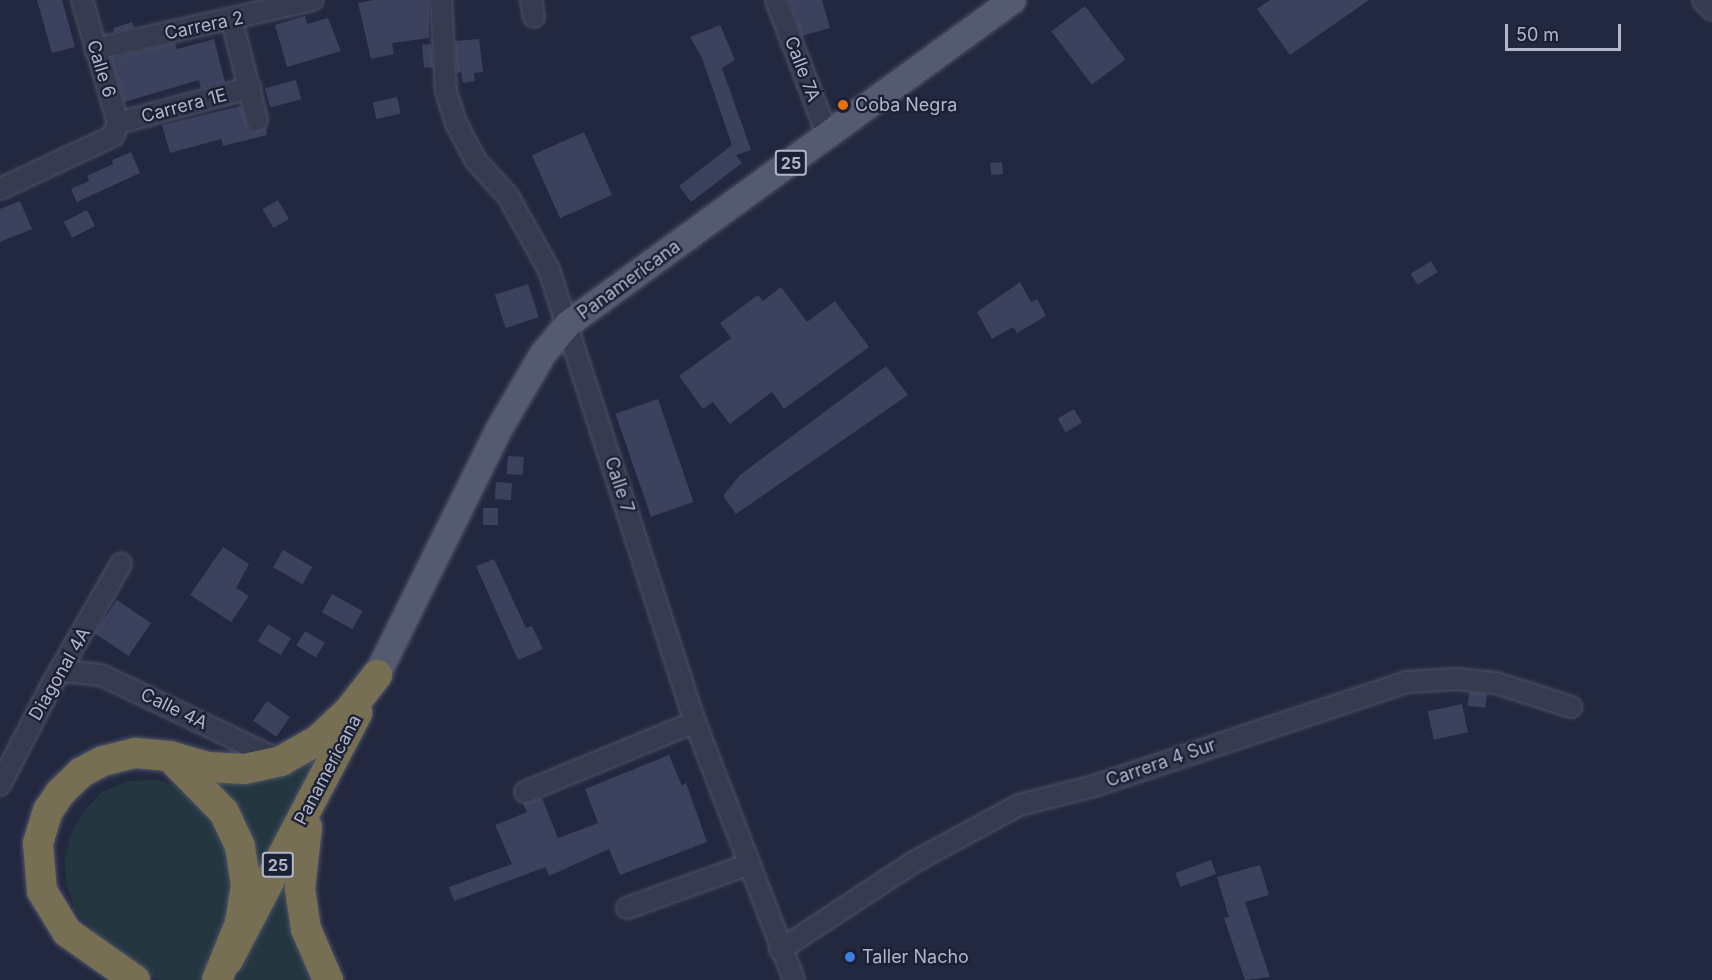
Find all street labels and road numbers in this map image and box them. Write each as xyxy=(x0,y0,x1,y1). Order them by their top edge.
street label: Carrera 2 xyxy=(163,7,245,45)
street label: Calle 7A xyxy=(780,33,824,105)
street label: Calle 6 xyxy=(82,38,120,100)
street label: Carrera 1E xyxy=(139,84,229,128)
road number: 25 xyxy=(774,150,808,176)
street label: Panamericana xyxy=(574,236,684,324)
street label: Calle 7 xyxy=(600,454,638,516)
street label: Diagonal 4A xyxy=(25,624,95,724)
street label: Calle 4A xyxy=(137,684,211,734)
street label: Panamericana xyxy=(290,711,366,829)
street label: Carrera 4 Sur xyxy=(1103,734,1219,792)
road number: 25 xyxy=(262,852,294,878)

